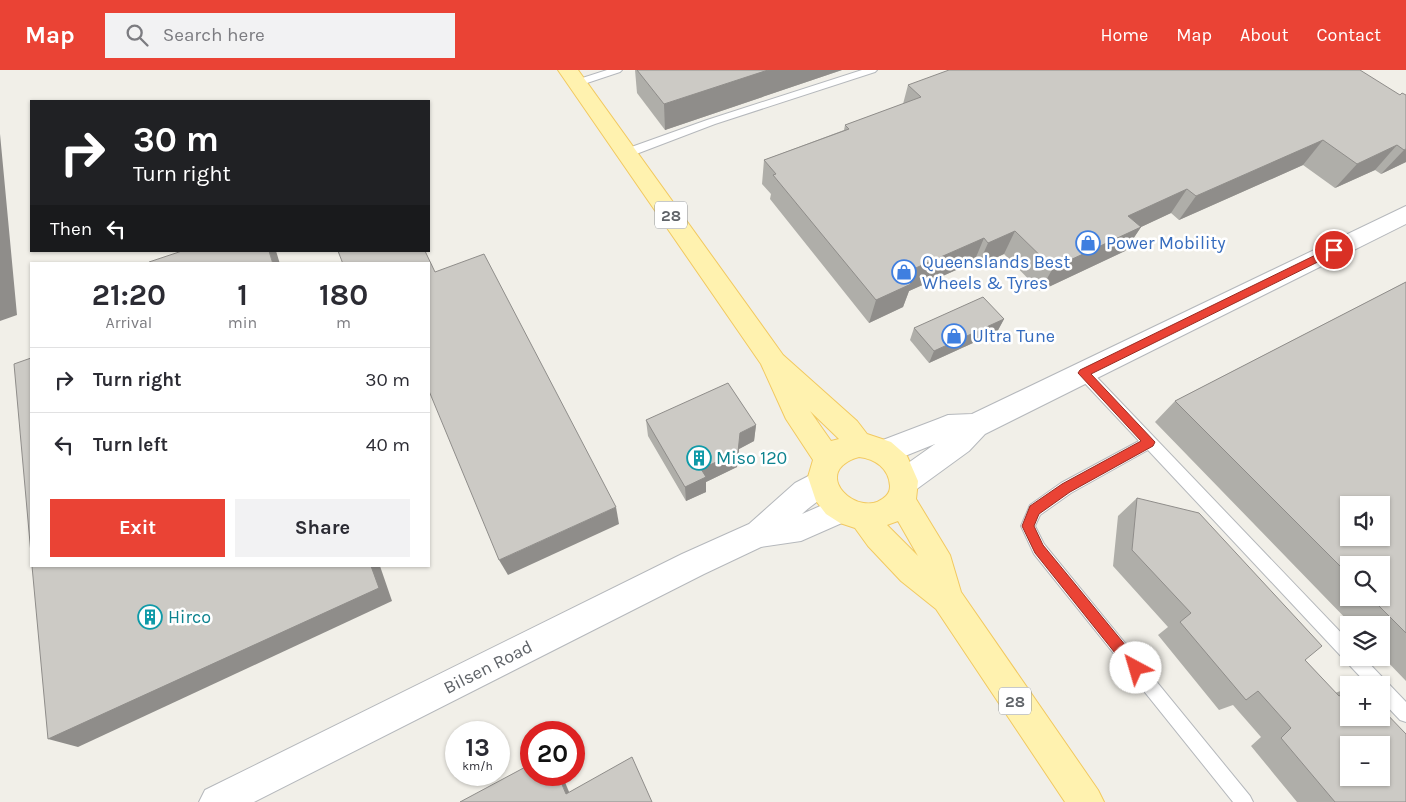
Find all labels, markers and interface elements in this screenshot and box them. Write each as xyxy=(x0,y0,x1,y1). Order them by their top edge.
search box xyxy=(105,13,455,58)
text: Map xyxy=(25,21,75,49)
icon: search xyxy=(123,21,151,49)
text: Search here xyxy=(163,24,265,46)
text: Home xyxy=(1100,24,1148,46)
text: Map xyxy=(1176,24,1212,46)
text: About xyxy=(1240,24,1289,46)
text: Contact xyxy=(1317,24,1381,46)
text: 30 m xyxy=(133,119,219,160)
icon: right xyxy=(50,120,115,185)
text: Turn right xyxy=(133,161,231,187)
road number: 28 xyxy=(655,202,687,228)
icon: left xyxy=(102,215,130,243)
text: Then xyxy=(50,218,92,240)
pin xyxy=(1313,229,1355,271)
shop icon: Power Mobility xyxy=(1075,230,1101,256)
place label: Power Mobility xyxy=(1106,232,1226,254)
icon: arrive xyxy=(1320,236,1348,264)
place label: Queenslands Best Wheels & Tyres xyxy=(922,251,1071,294)
shop icon: Queenslands Best Wheels & Tyres xyxy=(891,259,917,285)
text: 21:20 xyxy=(92,277,166,313)
text: 1 xyxy=(237,277,248,313)
text: 180 xyxy=(319,277,368,313)
text: Arrival xyxy=(105,313,152,332)
text: min xyxy=(228,313,257,332)
text: m xyxy=(336,313,351,332)
shop icon: Ultra Tune xyxy=(941,323,967,349)
place label: Ultra Tune xyxy=(972,325,1055,347)
icon: right xyxy=(50,366,78,394)
text: Turn right xyxy=(93,369,182,391)
text: 30 m xyxy=(365,369,410,391)
icon: left xyxy=(50,431,78,459)
text: Turn left xyxy=(93,434,168,456)
text: 40 m xyxy=(366,434,410,456)
building icon: Miso 120 xyxy=(686,445,712,471)
place label: Miso 120 xyxy=(716,447,787,469)
map controls xyxy=(1340,496,1390,786)
button: sound xyxy=(1340,496,1390,546)
button: Exit xyxy=(50,499,225,557)
button: Share xyxy=(235,499,410,557)
button: search xyxy=(1340,556,1390,606)
building icon: Hirco xyxy=(137,604,163,630)
place label: Hirco xyxy=(168,606,211,628)
button: layers xyxy=(1340,616,1390,666)
street label: Bilsen Road xyxy=(440,635,536,699)
position arrow xyxy=(1109,641,1161,693)
button: + xyxy=(1340,676,1390,726)
road number: 28 xyxy=(999,688,1031,714)
speed limit sign: 20 xyxy=(520,721,585,786)
text: 13 xyxy=(465,733,490,762)
button: − xyxy=(1340,736,1390,786)
text: km/h xyxy=(462,759,493,773)

